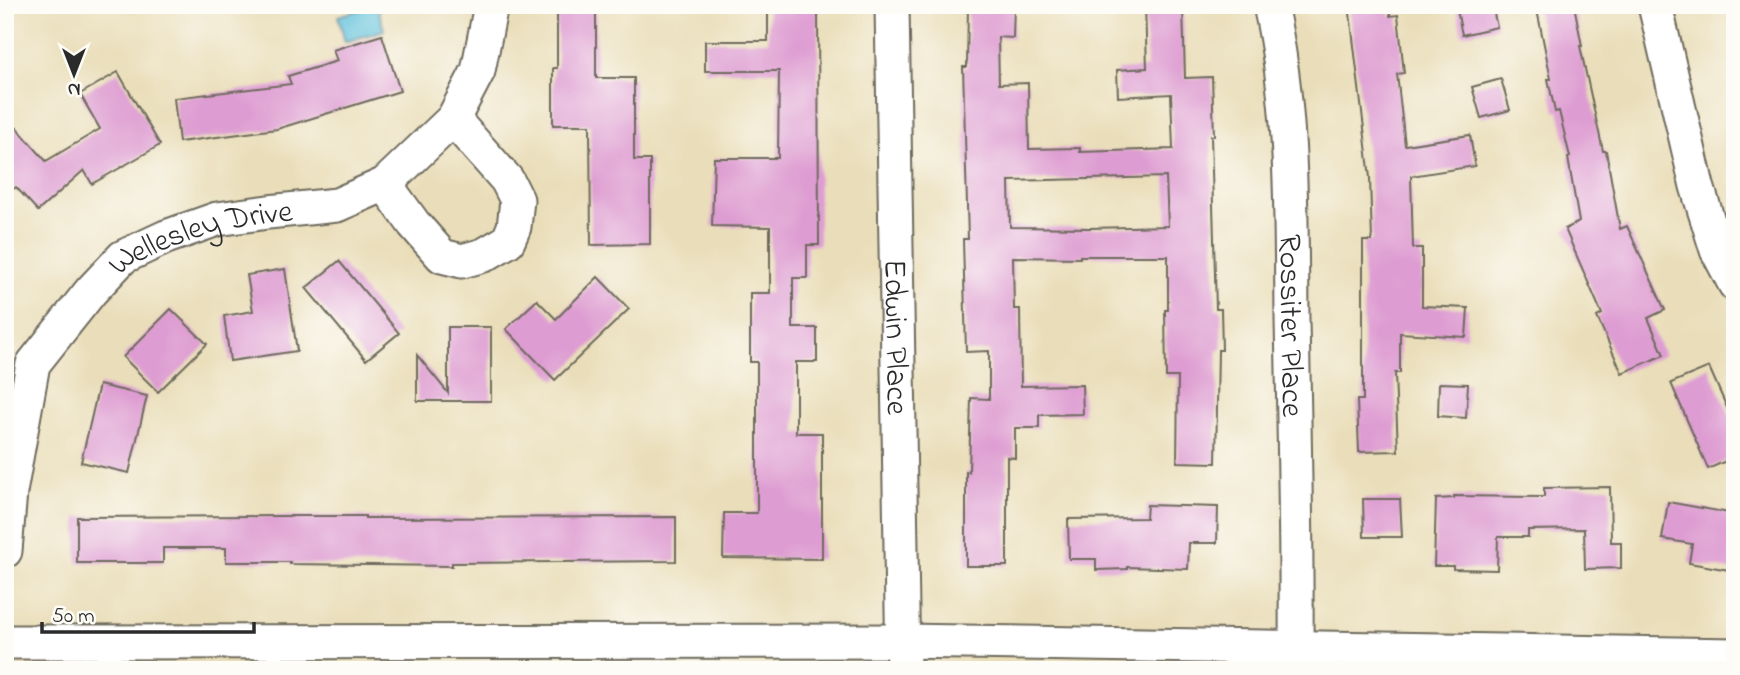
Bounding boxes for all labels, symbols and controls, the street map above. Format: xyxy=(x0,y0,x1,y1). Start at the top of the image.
north arrow xyxy=(38,38,108,108)
text: N xyxy=(67,75,80,102)
street label: Wellesley Drive xyxy=(98,190,296,287)
street label: Rossiter Place xyxy=(1264,234,1314,418)
street label: Edwin Place xyxy=(869,259,919,416)
scale bar xyxy=(42,591,254,635)
text: 50 m xyxy=(52,602,95,632)

